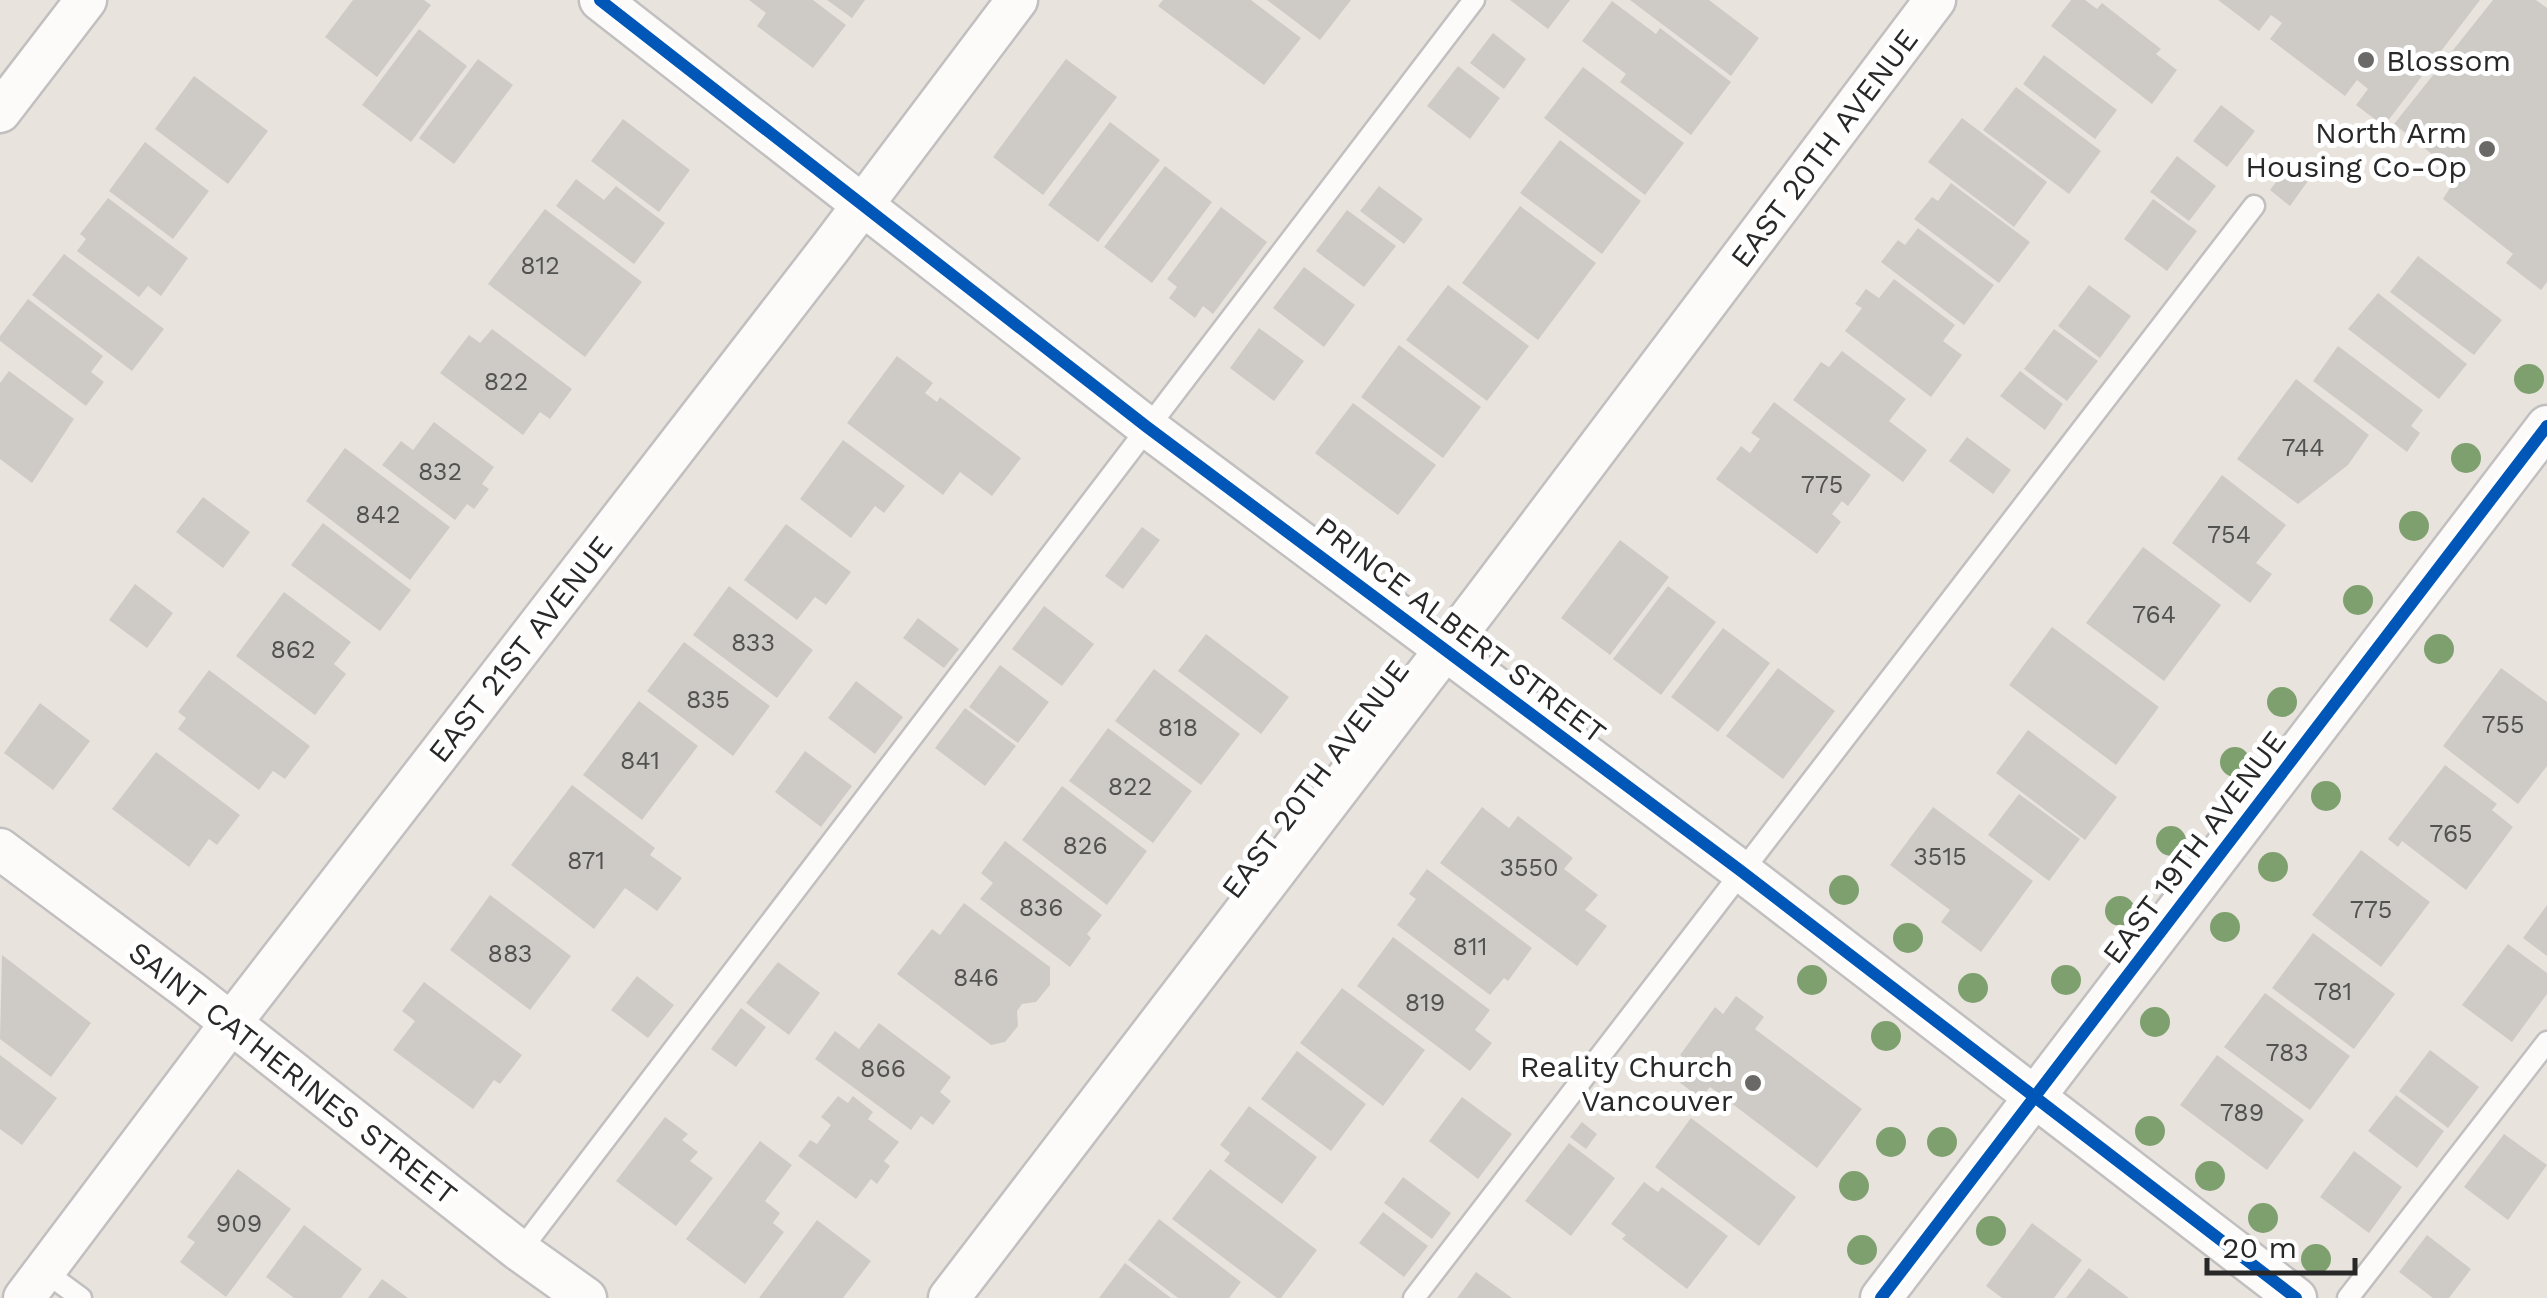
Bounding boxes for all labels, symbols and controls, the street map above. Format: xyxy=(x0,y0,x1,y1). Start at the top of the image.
street label: EAST 20TH AVENUE xyxy=(1723,22,1925,274)
place label: Blossom xyxy=(2386,43,2511,78)
marker: Blossom xyxy=(2355,49,2377,71)
place label: North Arm Housing Co-Op xyxy=(2245,115,2467,184)
marker: North Arm Housing Co-Op xyxy=(2476,138,2498,160)
house number: 812 xyxy=(520,251,560,280)
house number: 822 xyxy=(484,367,528,396)
house number: 744 xyxy=(2282,433,2324,462)
house number: 832 xyxy=(418,457,462,486)
house number: 775 xyxy=(1801,470,1843,499)
house number: 842 xyxy=(355,500,401,529)
street label: PRINCE ALBERT STREET xyxy=(1309,509,1613,751)
house number: 754 xyxy=(2207,520,2251,549)
street label: EAST 21ST AVENUE xyxy=(421,529,619,769)
house number: 764 xyxy=(2132,600,2176,629)
house number: 833 xyxy=(731,628,775,657)
house number: 862 xyxy=(270,635,316,664)
street label: EAST 20TH AVENUE xyxy=(1214,653,1416,905)
house number: 835 xyxy=(686,685,730,714)
house number: 755 xyxy=(2481,710,2525,739)
house number: 818 xyxy=(1158,713,1198,742)
street label: EAST 19TH AVENUE xyxy=(2095,724,2293,970)
house number: 841 xyxy=(620,746,660,775)
house number: 822 xyxy=(1108,772,1152,801)
house number: 765 xyxy=(2429,819,2473,848)
house number: 826 xyxy=(1062,831,1108,860)
house number: 3515 xyxy=(1913,842,1967,871)
house number: 871 xyxy=(567,846,605,875)
house number: 3550 xyxy=(1499,853,1559,882)
house number: 836 xyxy=(1019,893,1063,922)
house number: 775 xyxy=(2350,895,2392,924)
house number: 811 xyxy=(1453,932,1487,961)
street label: SAINT CATHERINES STREET xyxy=(122,934,464,1212)
house number: 883 xyxy=(488,939,532,968)
house number: 846 xyxy=(953,963,999,992)
house number: 781 xyxy=(2314,977,2352,1006)
house number: 819 xyxy=(1405,988,1445,1017)
house number: 783 xyxy=(2265,1038,2309,1067)
place label: Reality Church Vancouver xyxy=(1520,1049,1733,1118)
house number: 866 xyxy=(860,1054,906,1083)
marker: Reality Church Vancouver xyxy=(1742,1072,1764,1094)
house number: 789 xyxy=(2220,1098,2264,1127)
house number: 909 xyxy=(216,1209,262,1238)
scale bar xyxy=(2207,1213,2354,1275)
text: 20 m xyxy=(2222,1230,2297,1265)

